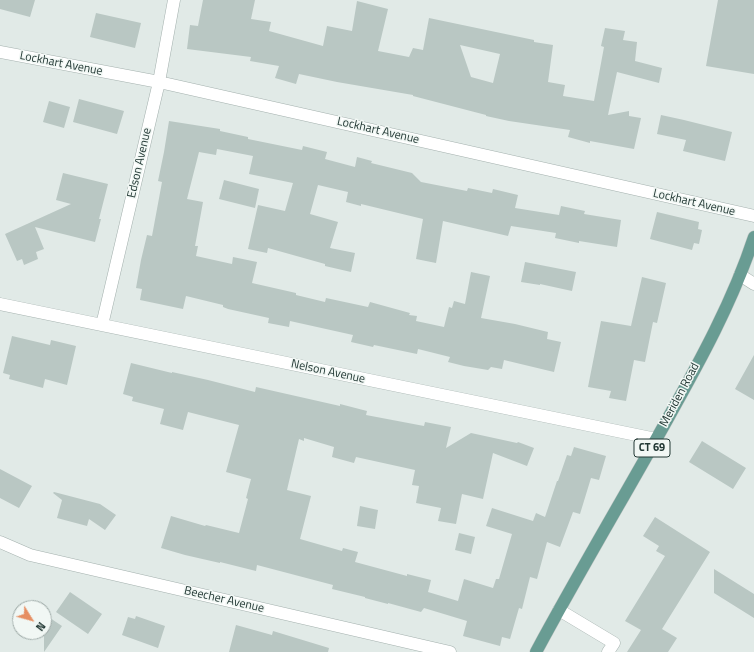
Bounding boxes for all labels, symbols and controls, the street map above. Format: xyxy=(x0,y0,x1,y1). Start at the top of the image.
street label: Lockhart Avenue xyxy=(18,49,104,79)
street label: Lockhart Avenue xyxy=(335,115,421,147)
street label: Edson Avenue xyxy=(125,127,155,199)
street label: Lockhart Avenue xyxy=(651,187,737,219)
street label: Nelson Avenue xyxy=(290,357,366,387)
street label: Meriden Road xyxy=(657,361,703,429)
road number: CT 69 xyxy=(634,439,670,457)
street label: Beecher Avenue xyxy=(183,584,265,616)
north arrow xyxy=(12,600,52,640)
text: N xyxy=(32,619,49,634)

